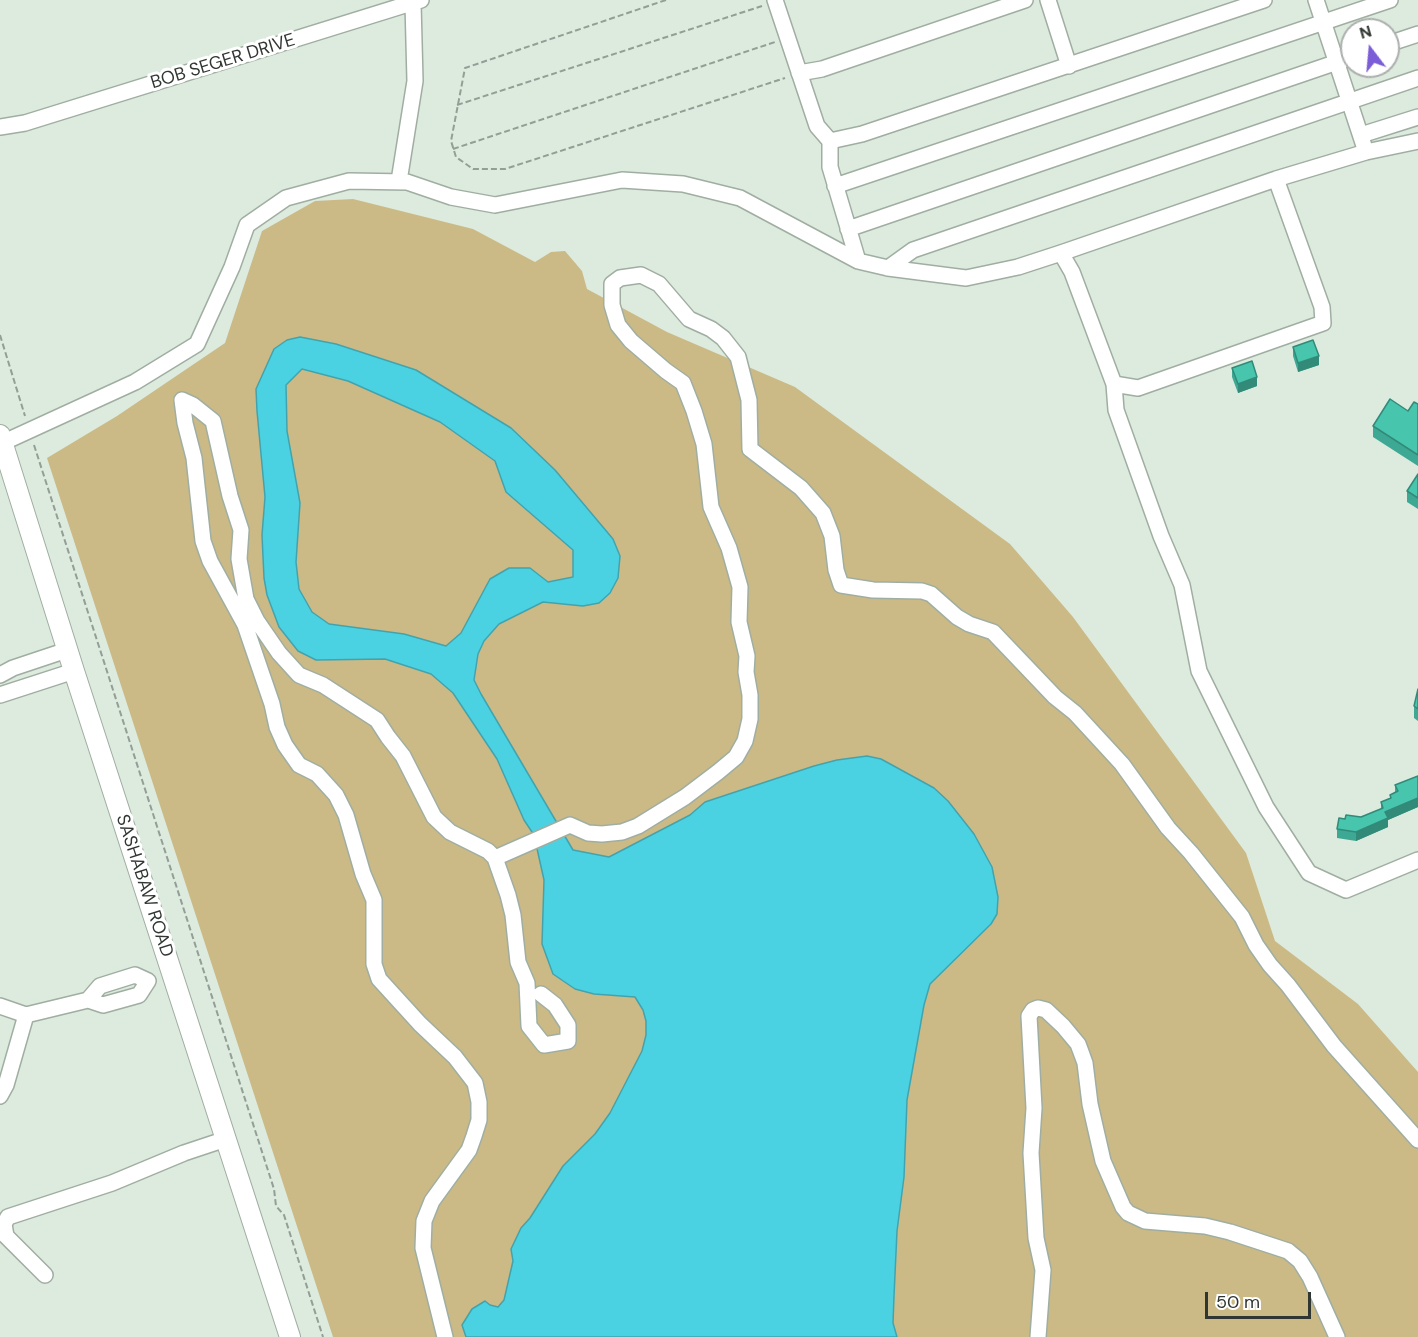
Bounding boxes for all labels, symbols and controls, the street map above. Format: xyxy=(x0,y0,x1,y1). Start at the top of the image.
north arrow xyxy=(1340,18,1400,78)
text: N xyxy=(1357,20,1374,44)
street label: BOB SEGER DRIVE xyxy=(148,30,298,94)
street label: SASHABAW ROAD xyxy=(111,812,177,960)
scale bar xyxy=(1208,1280,1314,1318)
text: 50 m xyxy=(1216,1290,1260,1314)

